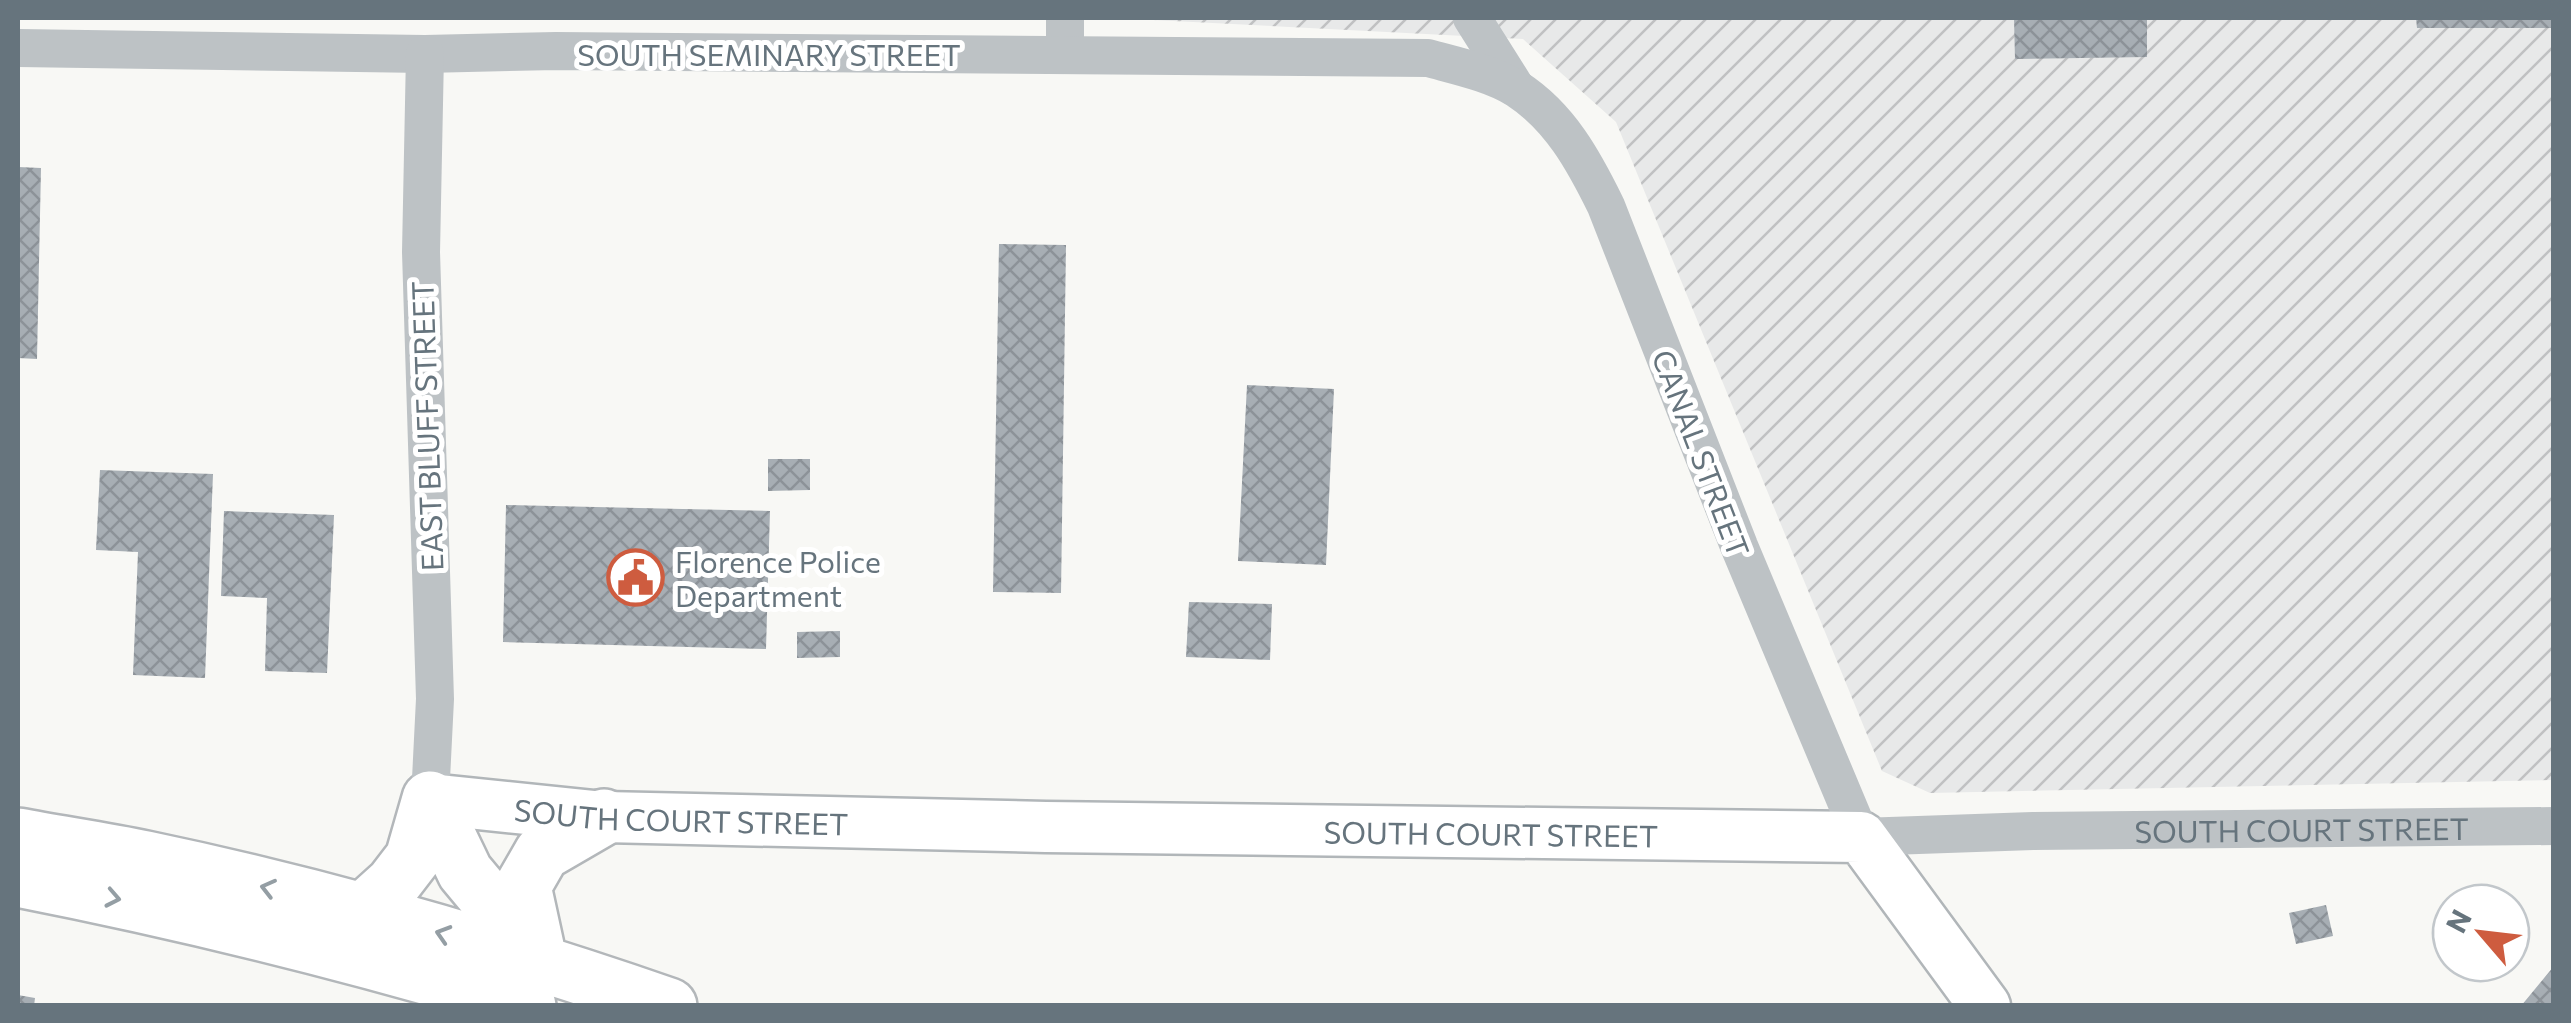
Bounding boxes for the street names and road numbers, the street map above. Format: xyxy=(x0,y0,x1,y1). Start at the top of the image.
street label: SOUTH SEMINARY STREET xyxy=(577,35,961,72)
street label: EAST BLUFF STREET xyxy=(402,280,450,572)
street label: CANAL STREET xyxy=(1646,344,1758,562)
street label: SOUTH COURT STREET xyxy=(512,789,849,841)
street label: SOUTH COURT STREET xyxy=(2134,808,2469,849)
street label: SOUTH COURT STREET xyxy=(1323,812,1658,853)

